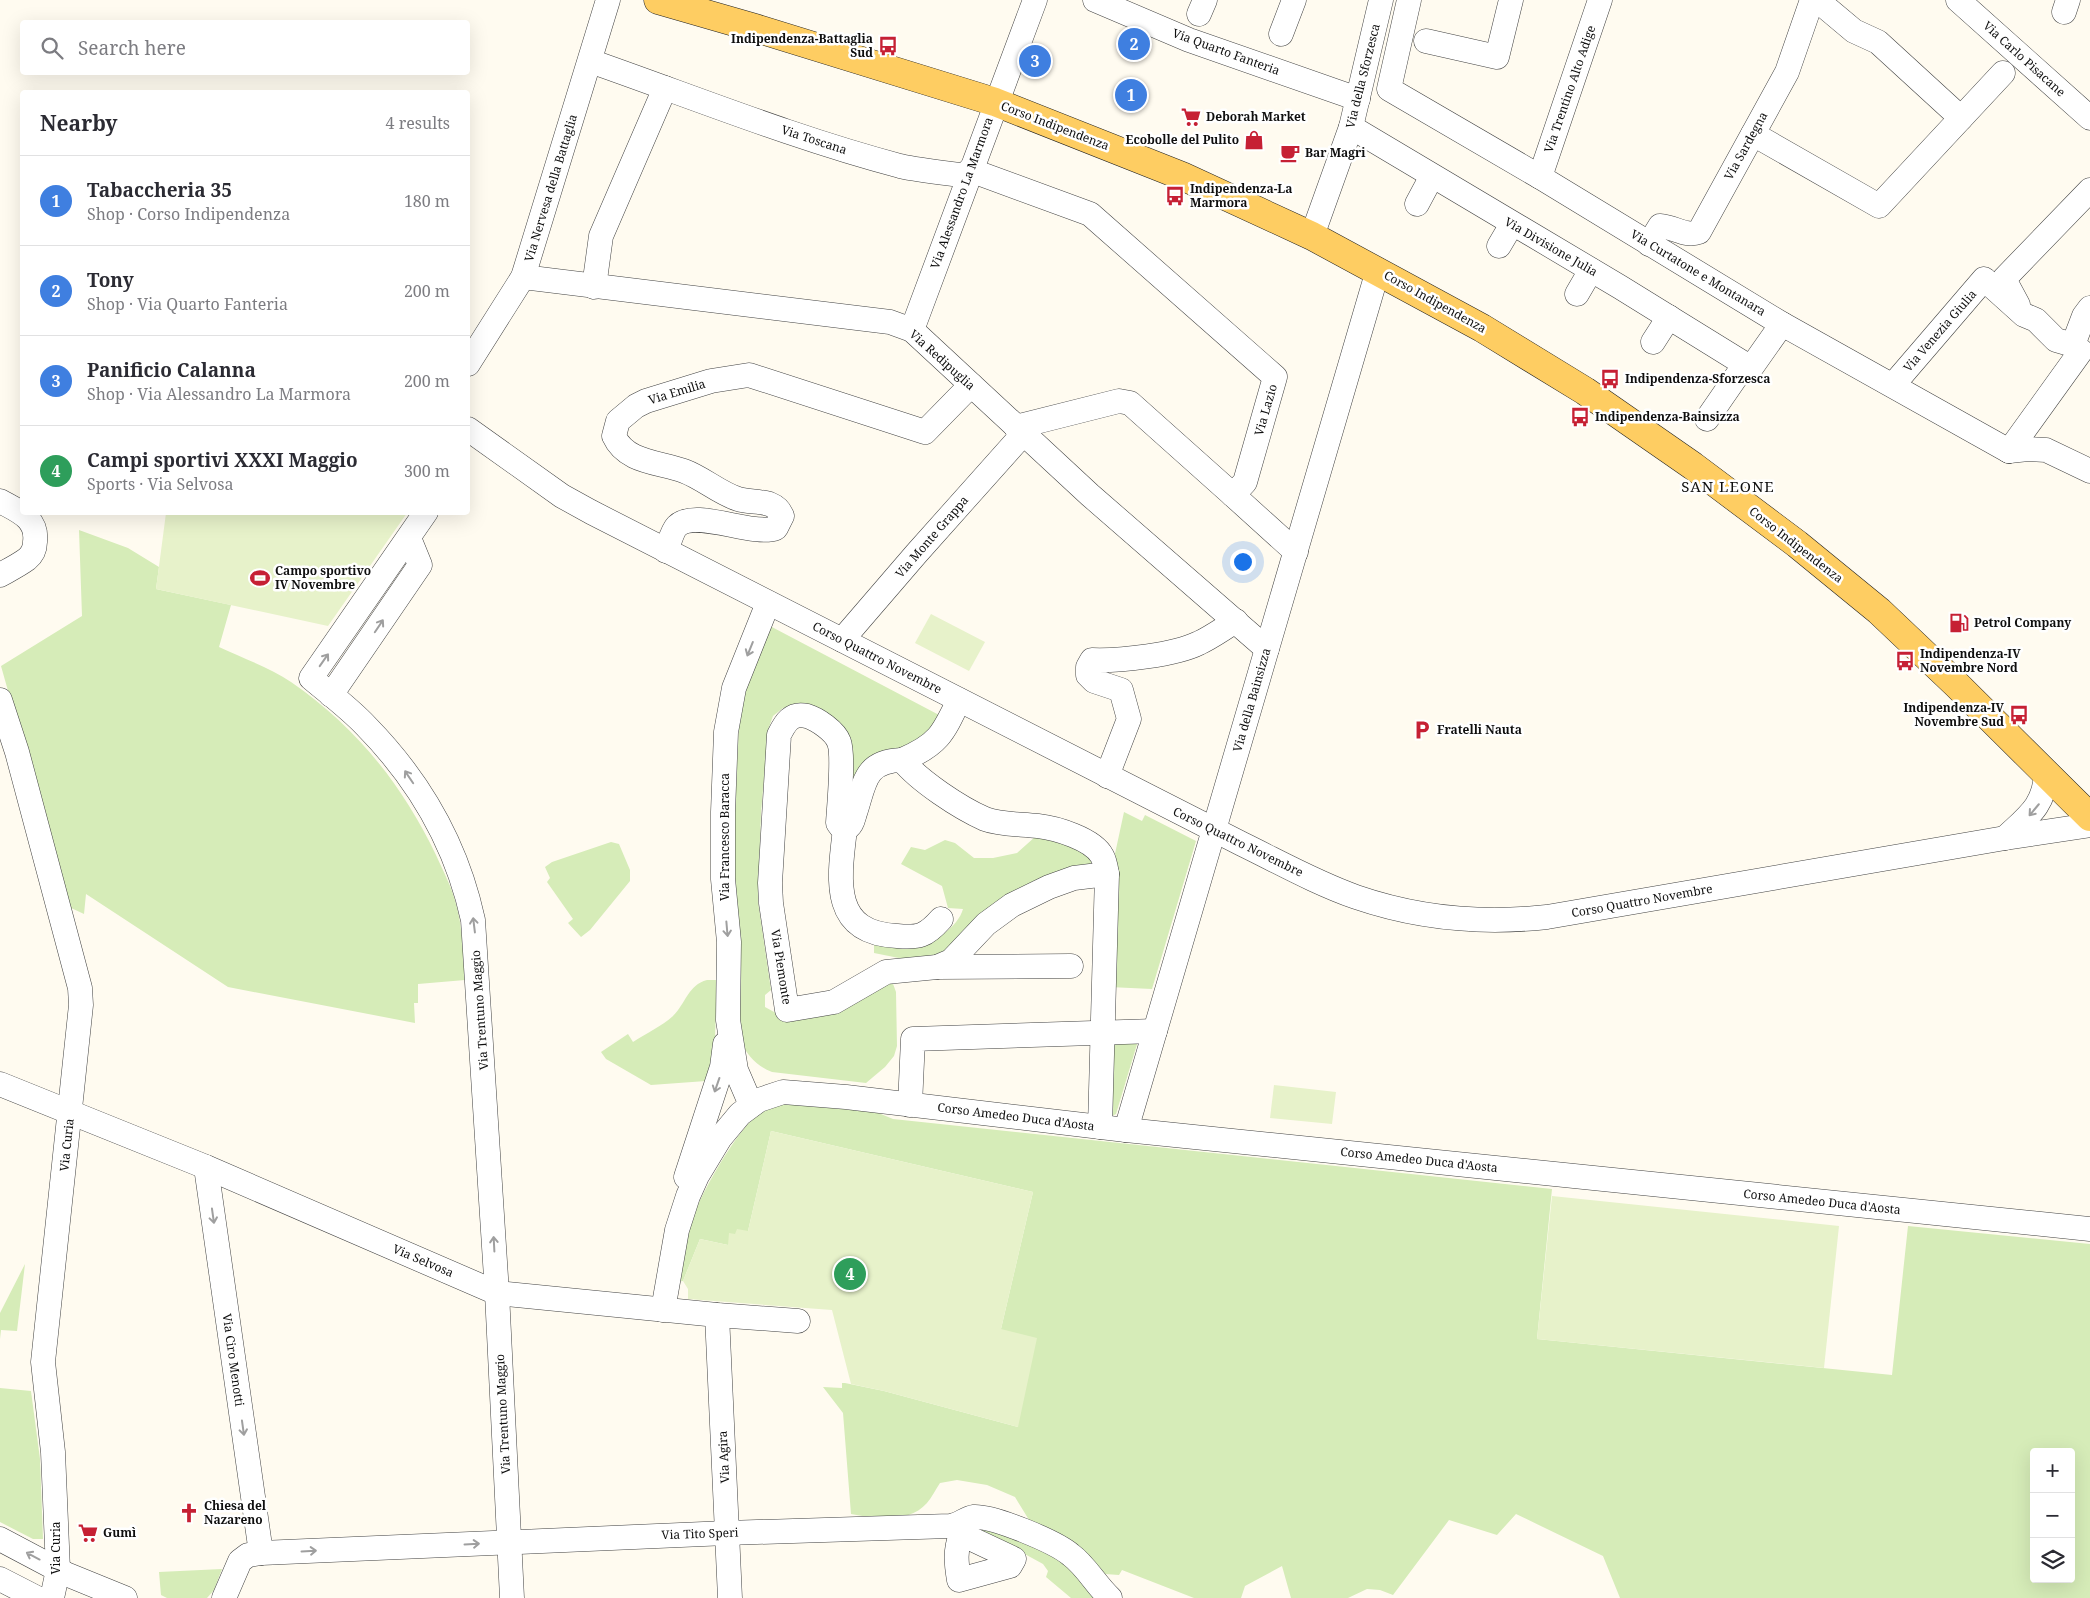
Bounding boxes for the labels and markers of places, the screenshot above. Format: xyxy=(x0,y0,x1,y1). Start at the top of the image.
pin: 2 xyxy=(1118,25,1150,63)
place label: Indipendenza-Battaglia Sud xyxy=(731,30,873,61)
bus stop icon: Indipendenza-Battaglia Sud xyxy=(877,35,899,57)
pin: 3 xyxy=(1019,42,1051,80)
pin: 1 xyxy=(1115,76,1147,114)
supermarket icon: Deborah Market xyxy=(1180,106,1202,128)
place label: Deborah Market xyxy=(1206,108,1306,125)
shop icon: Ecobolle del Pulito xyxy=(1243,129,1265,151)
place label: Ecobolle del Pulito xyxy=(1126,131,1239,148)
cafe icon: Bar Magri xyxy=(1279,142,1301,164)
place label: Bar Magri xyxy=(1305,144,1366,161)
place label: Indipendenza-La Marmora xyxy=(1190,180,1292,211)
bus stop icon: Indipendenza-La Marmora xyxy=(1164,185,1186,207)
bus stop icon: Indipendenza-Sforzesca xyxy=(1599,368,1621,390)
place label: Indipendenza-Sforzesca xyxy=(1625,370,1770,387)
bus stop icon: Indipendenza-Bainsizza xyxy=(1569,406,1591,428)
place label: Indipendenza-Bainsizza xyxy=(1595,408,1740,425)
place label: Campo sportivo IV Novembre xyxy=(275,562,371,593)
sports icon: Campo sportivo IV Novembre xyxy=(249,567,271,589)
fuel station icon: Petrol Company xyxy=(1948,612,1970,634)
place label: Petrol Company xyxy=(1974,614,2071,631)
place label: Indipendenza-IV Novembre Nord xyxy=(1920,645,2021,676)
bus stop icon: Indipendenza-IV Novembre Nord xyxy=(1894,650,1916,672)
place label: Indipendenza-IV Novembre Sud xyxy=(1903,699,2005,730)
bus stop icon: Indipendenza-IV Novembre Sud xyxy=(2008,704,2030,726)
parking icon: Fratelli Nauta xyxy=(1411,719,1433,741)
place label: Fratelli Nauta xyxy=(1437,721,1522,738)
pin: 4 xyxy=(834,1255,866,1293)
place label: Chiesa del Nazareno xyxy=(204,1497,267,1528)
church icon: Chiesa del Nazareno xyxy=(178,1502,200,1524)
supermarket icon: Gumì xyxy=(77,1522,99,1544)
place label: Gumì xyxy=(103,1524,137,1541)

